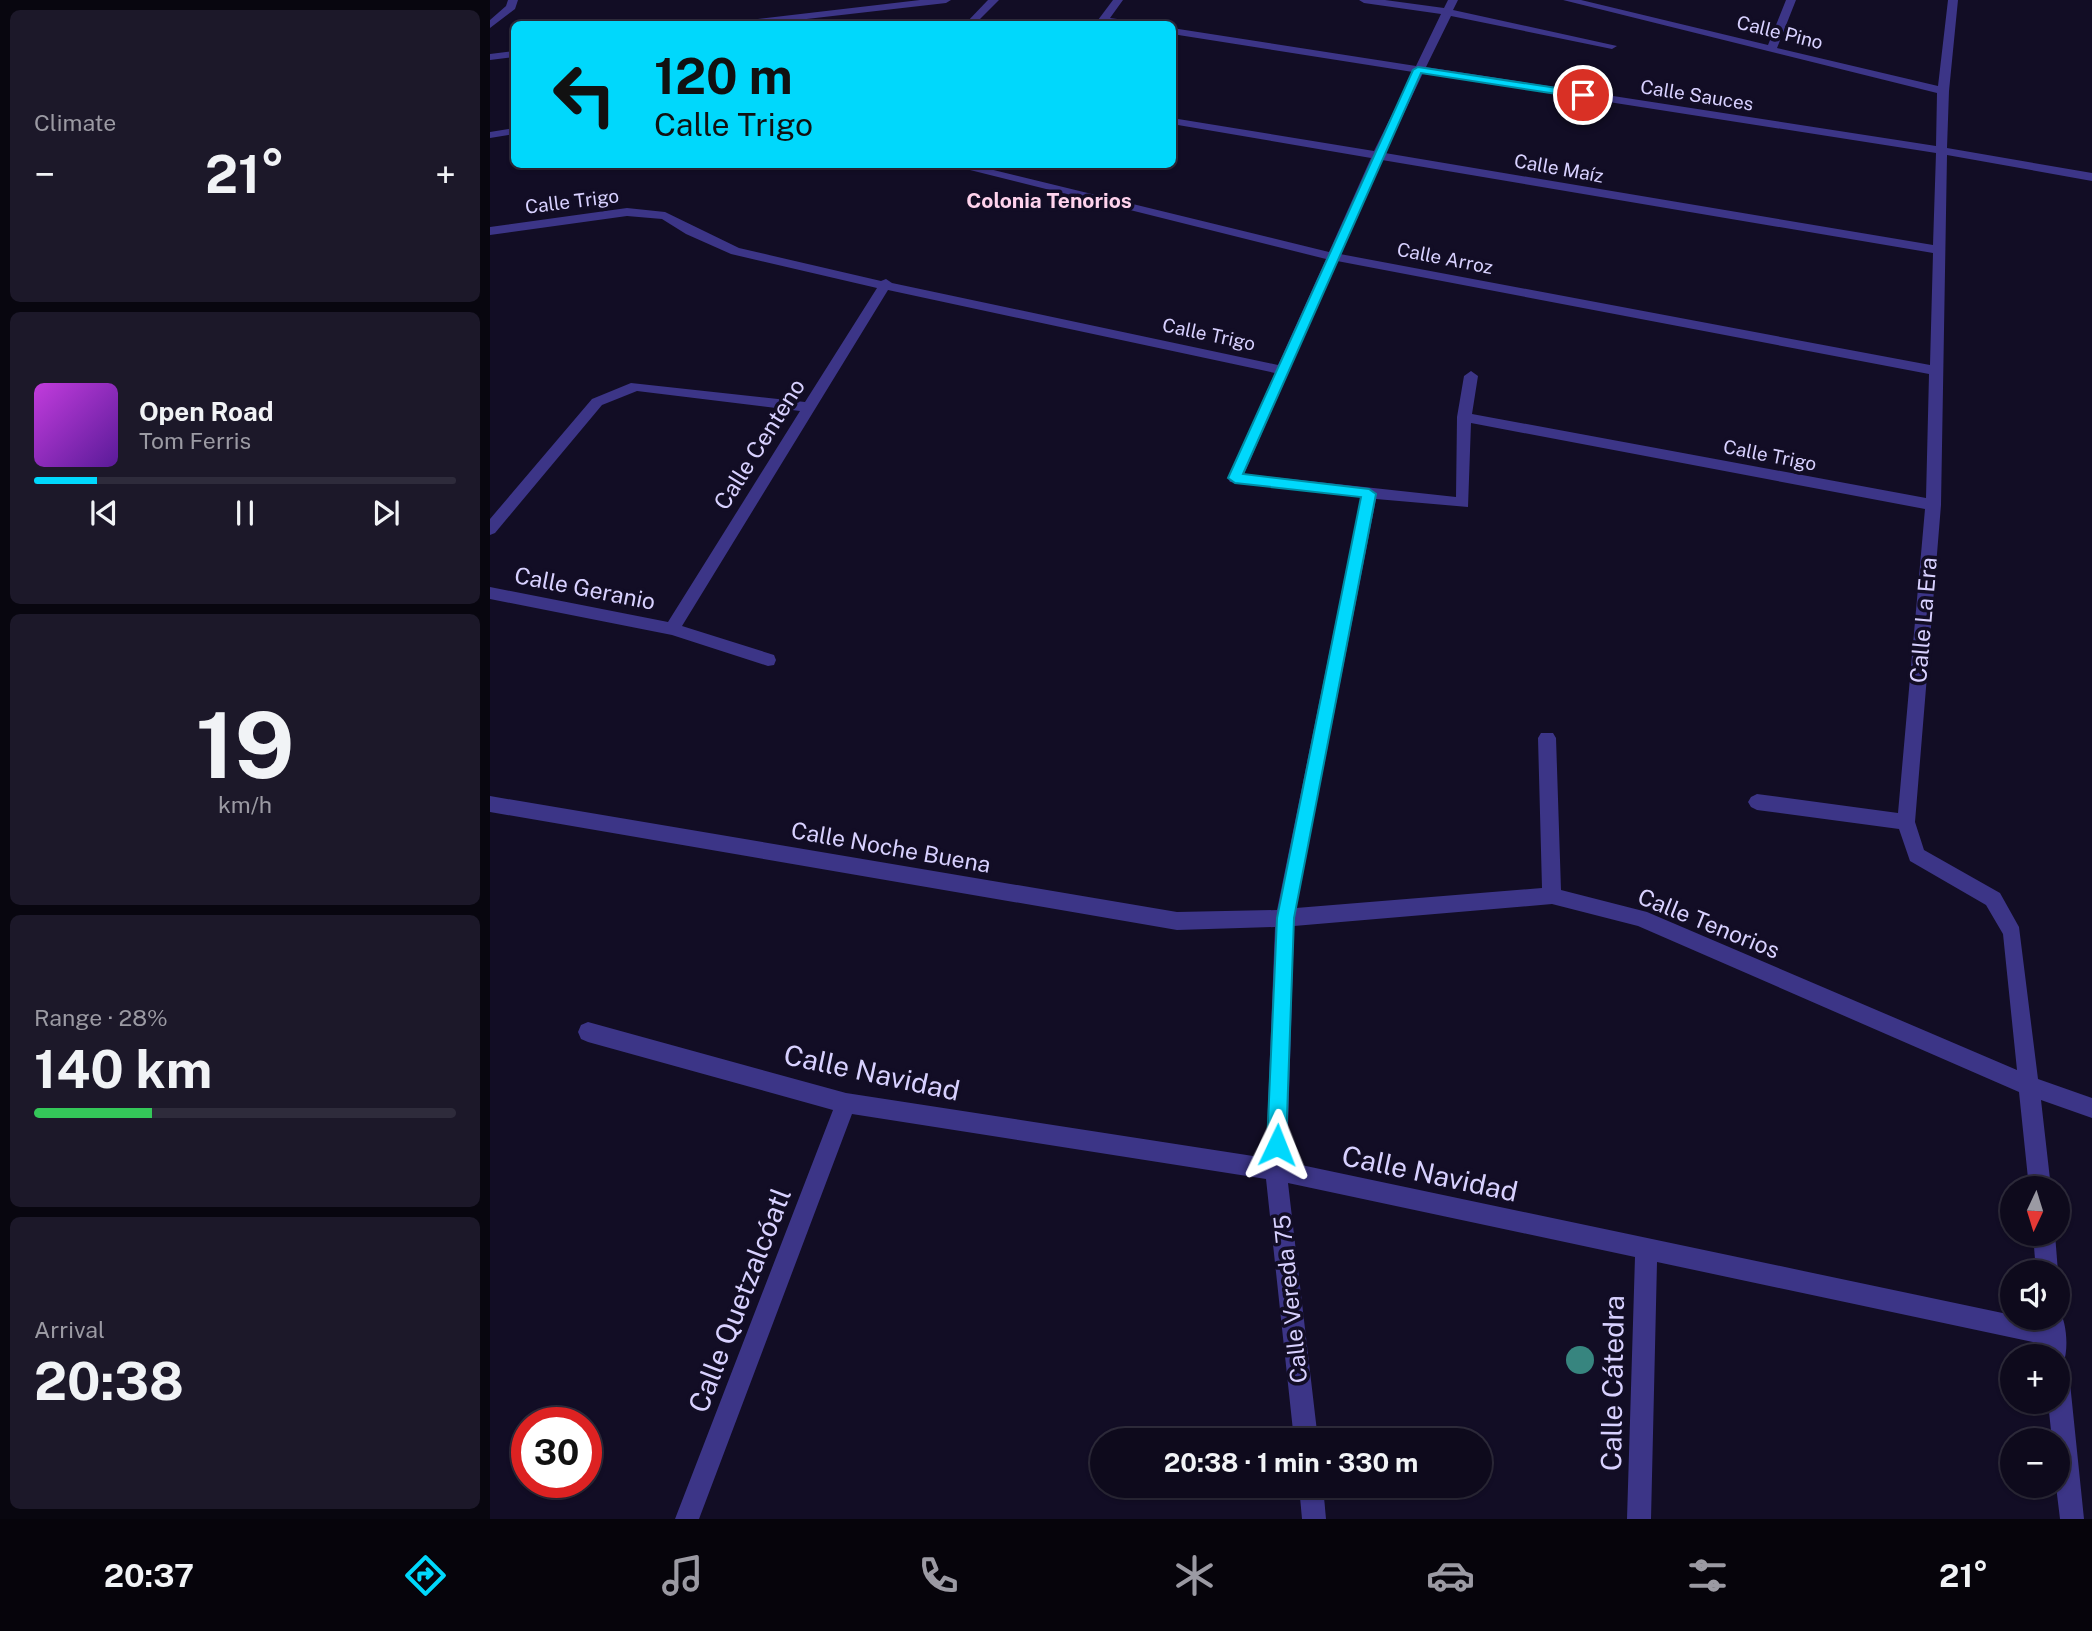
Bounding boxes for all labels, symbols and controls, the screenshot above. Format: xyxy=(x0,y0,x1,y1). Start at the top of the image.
street label: Calle Pino xyxy=(1735,11,1825,53)
text: 120 m xyxy=(654,47,793,105)
icon: left xyxy=(539,49,630,140)
pin xyxy=(1553,65,1613,125)
street label: Calle Sauces xyxy=(1639,75,1755,115)
icon: arrive xyxy=(1564,76,1602,114)
text: Calle Trigo xyxy=(654,106,813,143)
text: Climate xyxy=(34,109,116,136)
text: 21° xyxy=(205,144,285,205)
street label: Calle Maíz xyxy=(1513,149,1605,187)
text: − xyxy=(34,152,55,197)
text: + xyxy=(435,152,456,197)
street label: Calle Trigo xyxy=(524,184,620,218)
district label: Colonia Tenorios xyxy=(966,188,1132,213)
street label: Calle Arroz xyxy=(1395,238,1495,278)
street label: Calle Trigo xyxy=(1161,313,1257,355)
street label: Calle Centeno xyxy=(708,373,810,515)
text: Open Road xyxy=(139,396,274,427)
text: Tom Ferris xyxy=(139,427,251,454)
street label: Calle Trigo xyxy=(1722,435,1818,475)
icon: previous xyxy=(85,494,123,532)
icon: pause xyxy=(226,494,264,532)
icon: next xyxy=(367,494,405,532)
street label: Calle La Era xyxy=(1904,556,1942,684)
street label: Calle Geranio xyxy=(512,561,658,615)
text: 19 xyxy=(196,692,294,798)
text: km/h xyxy=(218,791,272,818)
street label: Calle Noche Buena xyxy=(789,816,993,878)
street label: Calle Tenorios xyxy=(1634,882,1784,964)
text: Range · 28% xyxy=(34,1004,168,1031)
street label: Calle Navidad xyxy=(781,1037,963,1107)
text: 140 km xyxy=(34,1039,212,1100)
position arrow xyxy=(1240,1108,1314,1182)
street label: Calle Navidad xyxy=(1339,1138,1521,1208)
north arrow xyxy=(2000,1176,2070,1246)
map controls xyxy=(2000,1176,2070,1498)
street label: Calle Quetzalcóatl xyxy=(681,1183,797,1417)
street label: Calle Vereda 75 xyxy=(1268,1213,1312,1385)
button: sound xyxy=(2000,1260,2070,1330)
street label: Calle Cátedra xyxy=(1594,1295,1630,1471)
text: Arrival xyxy=(34,1316,105,1343)
button: + xyxy=(2000,1344,2070,1414)
text: 20:38 xyxy=(34,1351,184,1412)
speed limit sign: 30 xyxy=(511,1407,602,1498)
button: − xyxy=(2000,1428,2070,1498)
text: 20:38 · 1 min · 330 m xyxy=(1164,1447,1418,1478)
icon: directions xyxy=(401,1551,450,1600)
icon: music xyxy=(658,1551,707,1600)
icon: phone xyxy=(914,1551,963,1600)
icon: climate xyxy=(1170,1551,1219,1600)
icon: car xyxy=(1426,1551,1475,1600)
icon: filters xyxy=(1683,1551,1732,1600)
text: 20:37 xyxy=(104,1557,194,1594)
text: 21° xyxy=(1939,1557,1988,1594)

